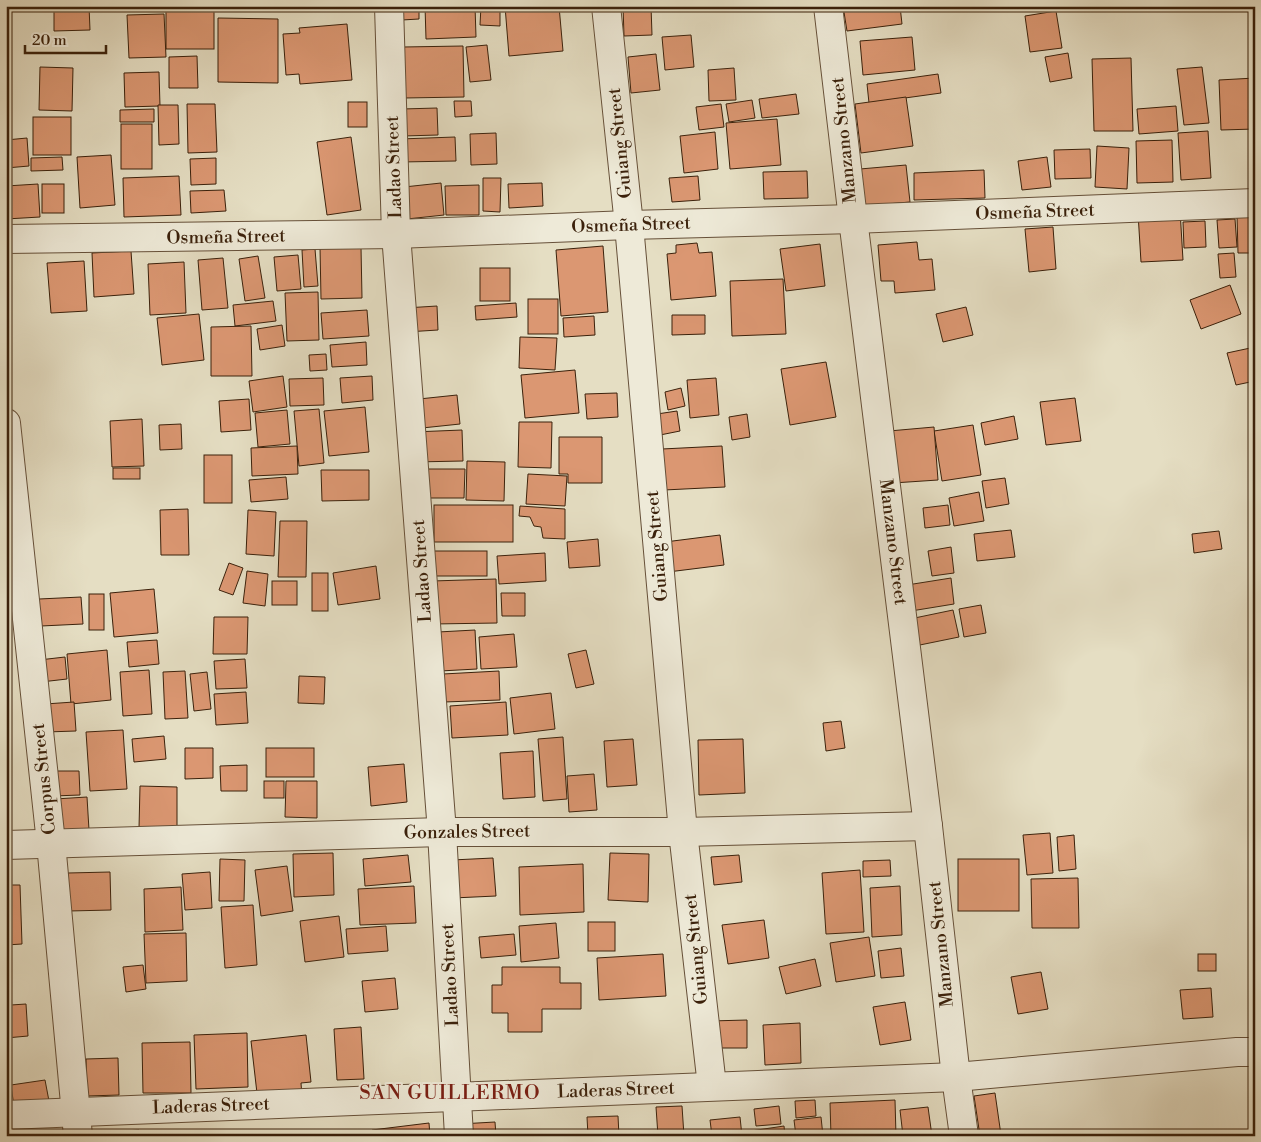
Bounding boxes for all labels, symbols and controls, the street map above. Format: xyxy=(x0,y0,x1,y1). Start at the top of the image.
scale bar xyxy=(25,22,106,54)
text: 20 m xyxy=(32,31,67,50)
street label: Manzano Street xyxy=(826,75,862,204)
street label: Guiang Street xyxy=(603,86,637,200)
street label: Ladao Street xyxy=(381,114,407,219)
street label: Osmeña Street xyxy=(975,198,1096,226)
street label: Osmeña Street xyxy=(571,211,692,239)
street label: Osmeña Street xyxy=(166,224,286,250)
street label: Manzano Street xyxy=(874,478,912,607)
street label: Guiang Street xyxy=(641,489,673,602)
street label: Ladao Street xyxy=(407,518,437,623)
street label: Corpus Street xyxy=(27,722,61,836)
street label: Gonzales Street xyxy=(403,819,531,845)
street label: Manzano Street xyxy=(923,879,959,1008)
street label: Guiang Street xyxy=(679,892,713,1006)
street label: Ladao Street xyxy=(436,922,464,1027)
street label: Laderas Street xyxy=(557,1076,676,1104)
district label: SAN GUILLERMO xyxy=(359,1081,541,1106)
street label: Laderas Street xyxy=(152,1092,271,1120)

